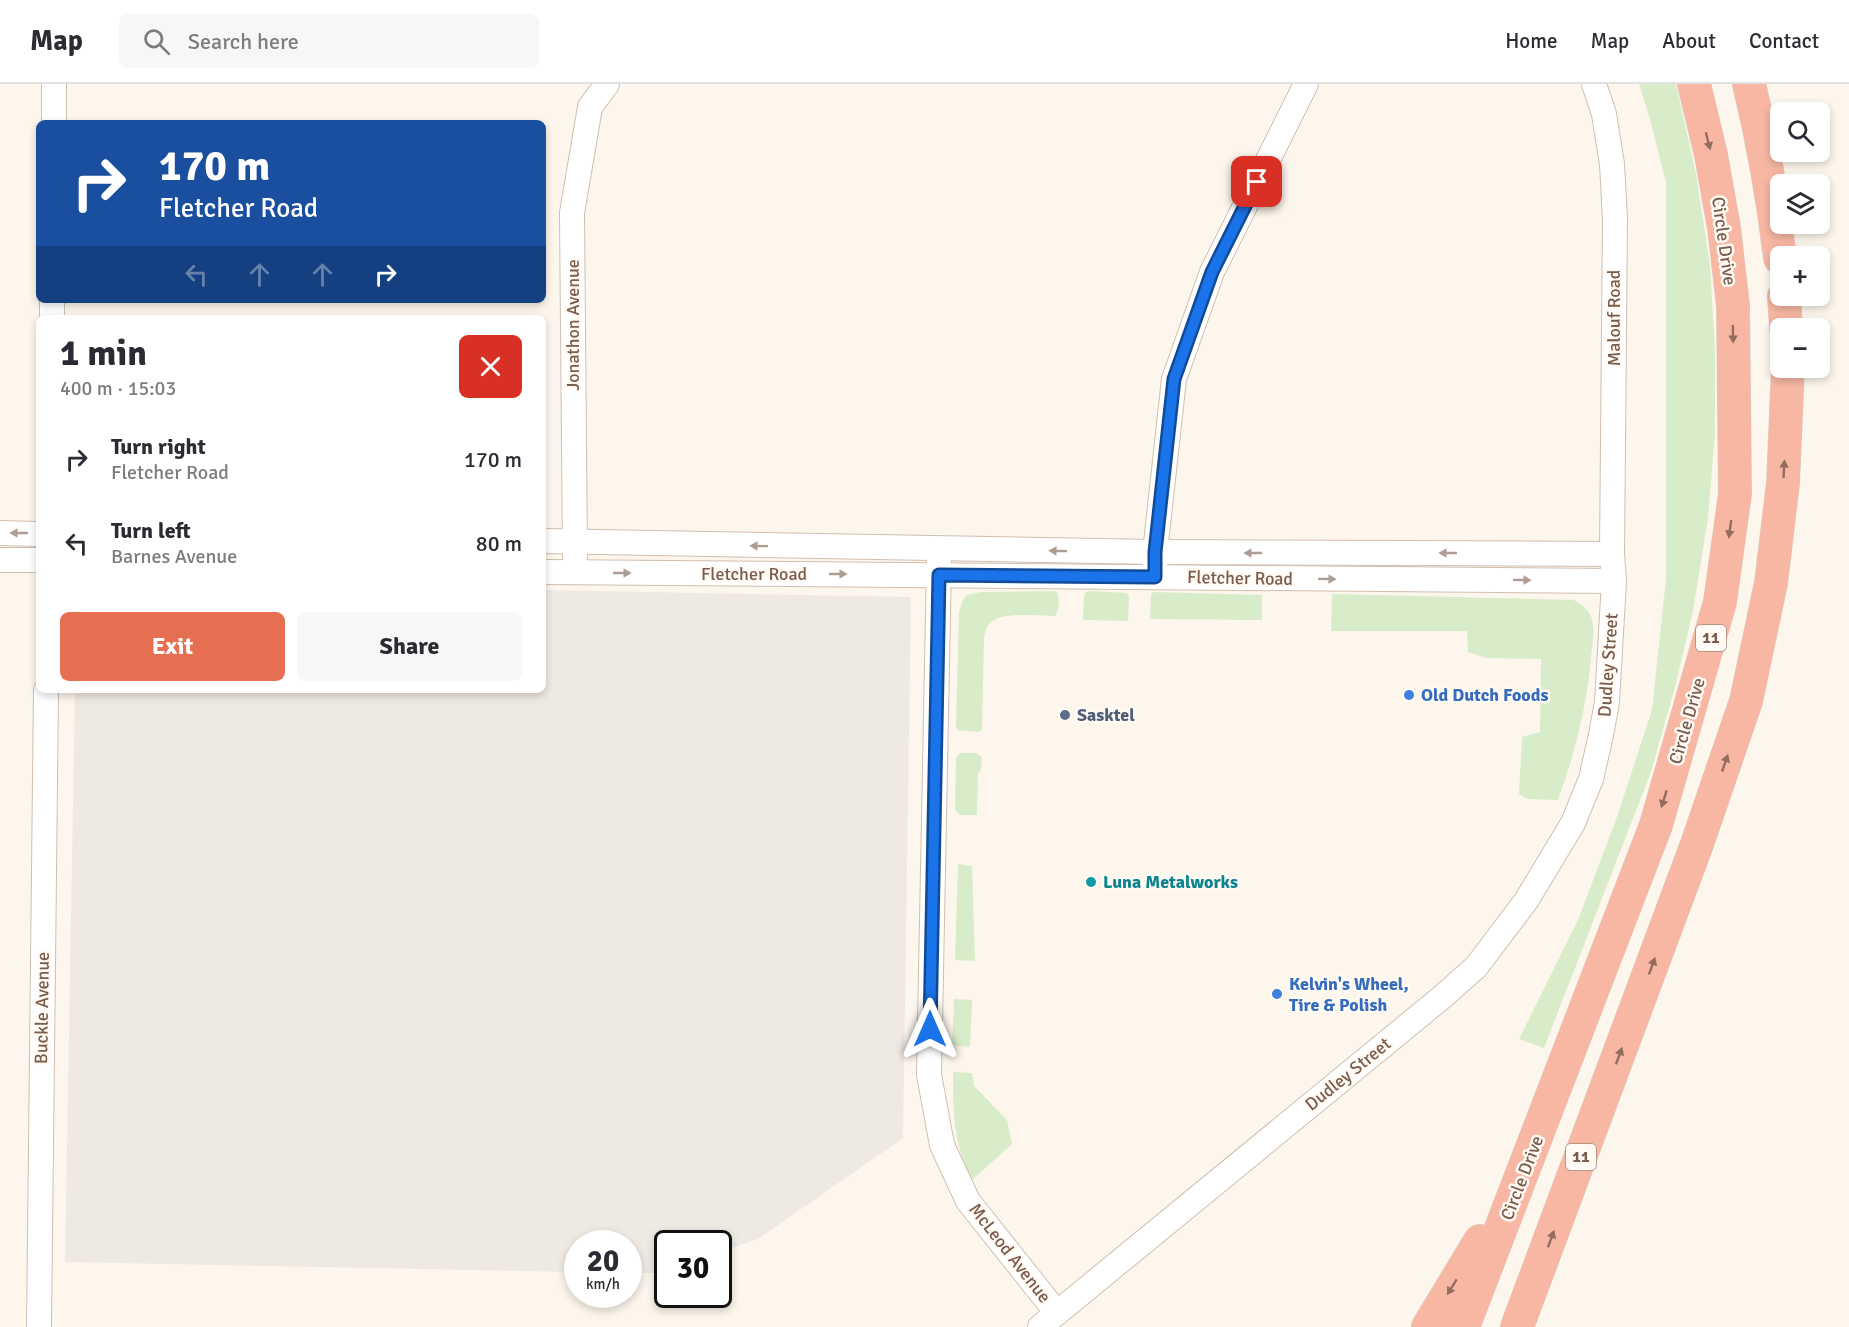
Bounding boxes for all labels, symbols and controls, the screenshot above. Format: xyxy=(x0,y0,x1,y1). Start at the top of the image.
search box xyxy=(119,14,539,68)
text: Map xyxy=(30,24,83,58)
icon: search xyxy=(140,25,173,58)
text: Search here xyxy=(188,28,299,55)
text: Home xyxy=(1505,28,1558,54)
text: Map xyxy=(1591,28,1629,54)
text: About xyxy=(1662,28,1716,54)
text: Contact xyxy=(1749,28,1819,54)
map controls xyxy=(1770,102,1830,378)
button: search xyxy=(1770,102,1830,162)
one-way arrow xyxy=(1703,132,1713,150)
text: 170 m xyxy=(159,141,270,192)
icon: right xyxy=(60,144,138,222)
pin xyxy=(1231,156,1282,207)
icon: arrive xyxy=(1240,165,1273,198)
button: layers xyxy=(1770,174,1830,234)
text: Fletcher Road xyxy=(159,192,318,225)
street label: Circle Drive xyxy=(1707,195,1741,287)
button: + xyxy=(1770,246,1830,306)
icon: left xyxy=(180,258,213,291)
icon: ahead xyxy=(243,258,276,291)
icon: ahead xyxy=(306,258,339,291)
icon: right xyxy=(369,258,402,291)
street label: Jonathon Avenue xyxy=(562,259,584,391)
street label: Malouf Road xyxy=(1603,270,1625,366)
button: − xyxy=(1770,318,1830,378)
one-way arrow xyxy=(1728,324,1738,343)
text: 1 min xyxy=(60,331,147,376)
button: close xyxy=(459,335,522,398)
text: 400 m · 15:03 xyxy=(60,376,176,401)
text: Turn right xyxy=(111,433,206,460)
icon: right xyxy=(60,443,93,476)
text: 170 m xyxy=(464,446,522,473)
text: Fletcher Road xyxy=(111,460,229,485)
one-way arrow xyxy=(1779,460,1788,479)
text: Turn left xyxy=(111,517,191,544)
one-way arrow xyxy=(1726,519,1735,538)
icon: left xyxy=(60,527,93,560)
one-way arrow xyxy=(10,529,29,538)
text: 80 m xyxy=(476,530,522,557)
one-way arrow xyxy=(749,541,768,550)
text: Barnes Avenue xyxy=(111,544,237,569)
one-way arrow xyxy=(1049,546,1068,556)
one-way arrow xyxy=(1244,548,1263,558)
one-way arrow xyxy=(1439,548,1458,558)
street label: Fletcher Road xyxy=(701,563,807,585)
street label: Fletcher Road xyxy=(1187,566,1293,590)
one-way arrow xyxy=(613,568,632,578)
one-way arrow xyxy=(829,570,848,579)
one-way arrow xyxy=(1318,574,1337,584)
one-way arrow xyxy=(1513,576,1532,585)
button: Exit xyxy=(60,612,285,681)
button: Share xyxy=(297,612,522,681)
street label: Dudley Street xyxy=(1593,612,1623,718)
road number: 11 xyxy=(1696,625,1726,651)
street label: Circle Drive xyxy=(1664,675,1710,767)
place label: Old Dutch Foods xyxy=(1421,684,1548,706)
marker: Old Dutch Foods xyxy=(1402,688,1416,702)
place label: Sasktel xyxy=(1077,704,1135,726)
marker: Sasktel xyxy=(1058,708,1072,722)
one-way arrow xyxy=(1721,754,1730,772)
one-way arrow xyxy=(1659,790,1668,808)
place label: Luna Metalworks xyxy=(1103,871,1238,893)
marker: Luna Metalworks xyxy=(1084,875,1098,889)
street label: Buckle Avenue xyxy=(30,952,54,1064)
one-way arrow xyxy=(1648,957,1657,975)
place label: Kelvin's Wheel, Tire & Polish xyxy=(1289,973,1409,1016)
marker: Kelvin's Wheel, Tire & Polish xyxy=(1270,987,1284,1001)
position arrow xyxy=(898,997,962,1061)
street label: Dudley Street xyxy=(1301,1033,1395,1115)
one-way arrow xyxy=(1614,1047,1624,1065)
street label: Circle Drive xyxy=(1496,1133,1548,1223)
road number: 11 xyxy=(1566,1144,1596,1170)
street label: McLeod Avenue xyxy=(964,1199,1056,1307)
one-way arrow xyxy=(1546,1229,1556,1247)
speed limit sign: 30 xyxy=(654,1230,732,1308)
text: 20 xyxy=(587,1243,619,1280)
text: km/h xyxy=(586,1275,620,1293)
one-way arrow xyxy=(1447,1279,1458,1295)

